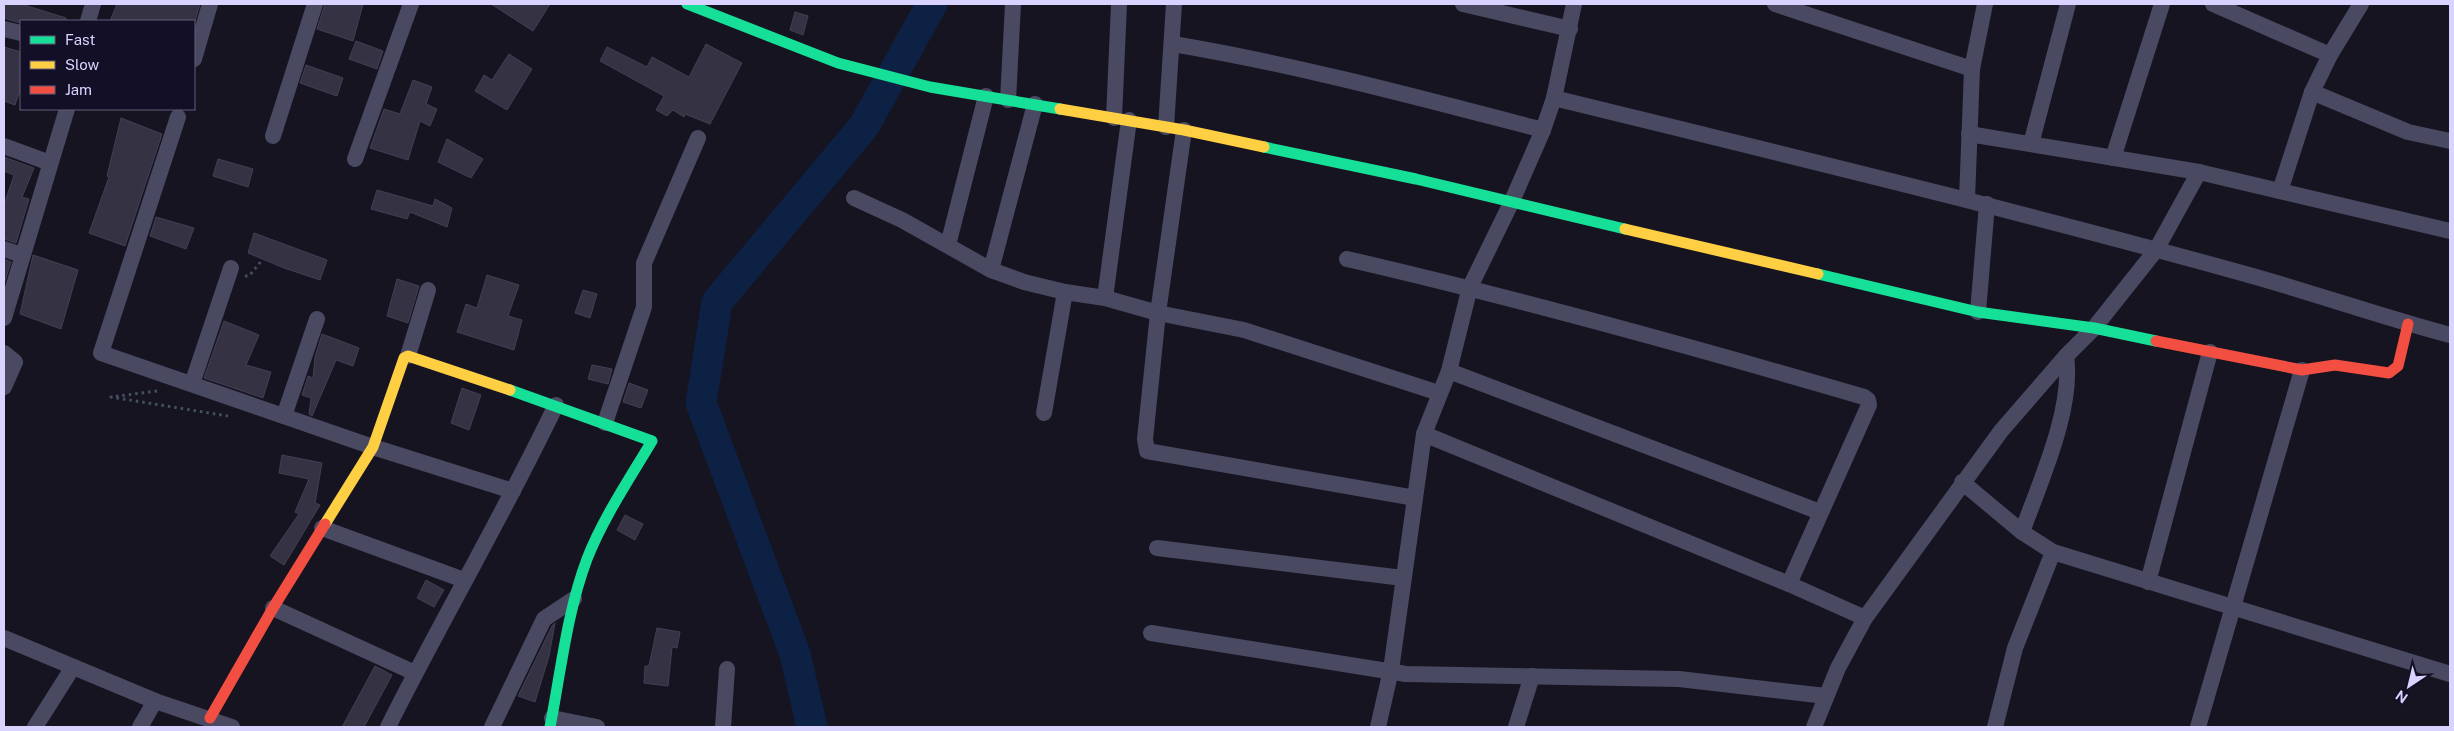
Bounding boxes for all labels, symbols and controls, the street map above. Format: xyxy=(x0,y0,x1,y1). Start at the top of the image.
legend xyxy=(20,20,195,110)
text: Fast xyxy=(65,31,95,48)
text: Slow xyxy=(65,56,100,73)
text: Jam xyxy=(65,81,92,98)
north arrow xyxy=(2384,661,2434,711)
text: N xyxy=(2392,687,2411,706)

